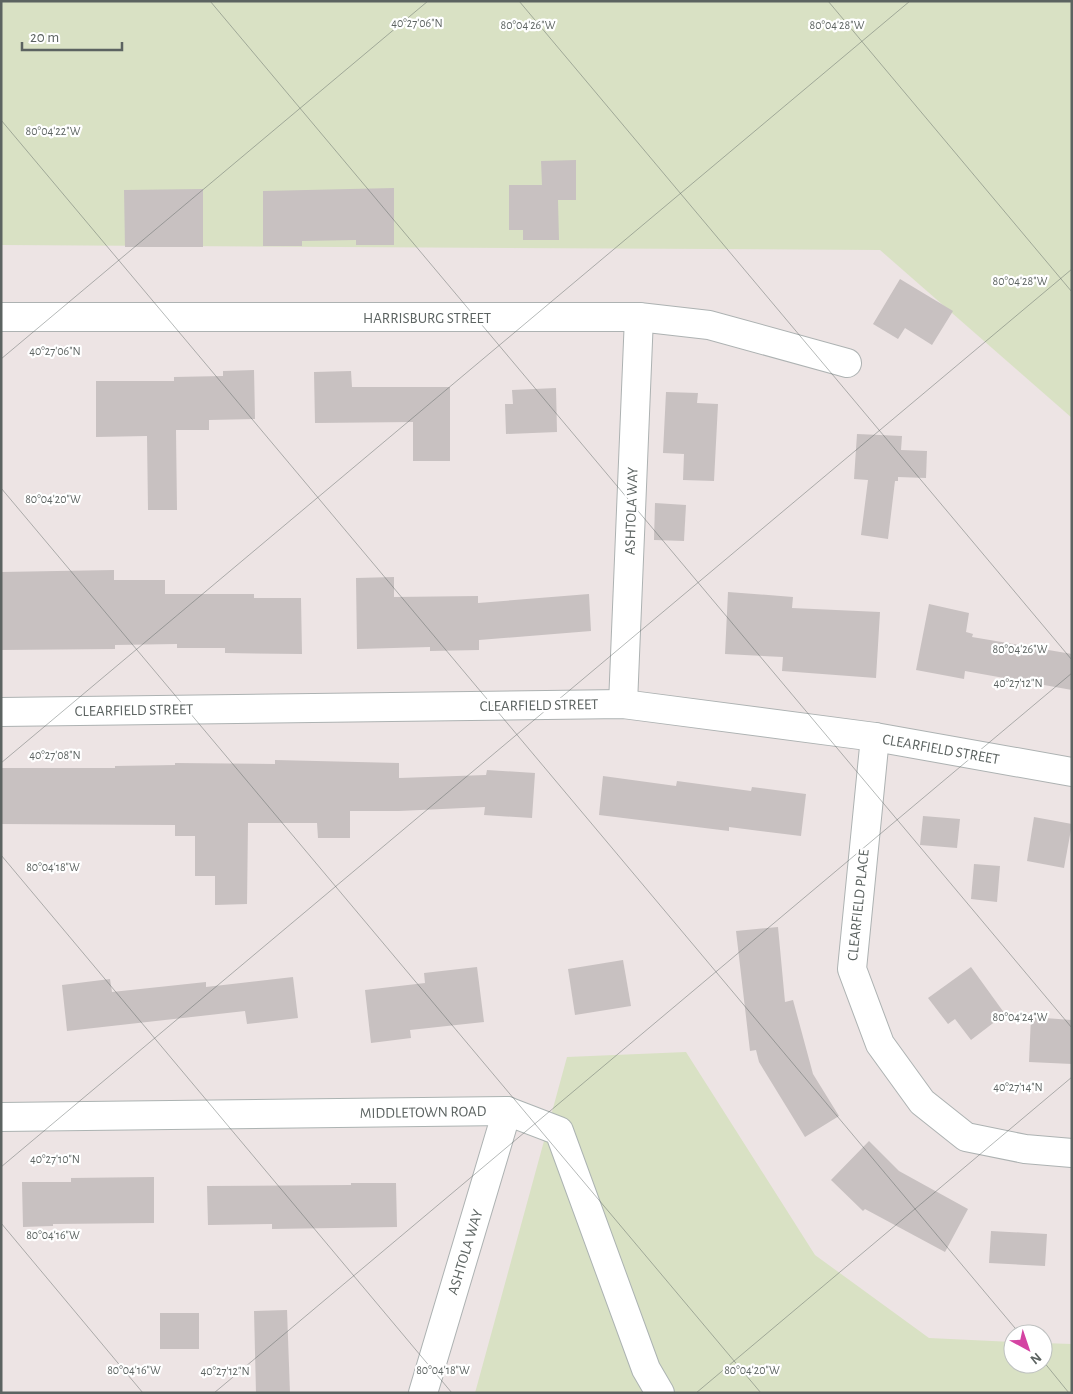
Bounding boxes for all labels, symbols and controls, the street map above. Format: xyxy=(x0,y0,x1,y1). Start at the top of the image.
text: 40°27'06"N xyxy=(391,17,443,29)
text: 80°04'26"W xyxy=(501,19,556,31)
text: 80°04'28"W xyxy=(809,19,865,31)
scale bar xyxy=(22,20,122,52)
text: 20 m xyxy=(30,30,59,45)
text: 80°04'22"W xyxy=(26,125,81,137)
text: 80°04'28"W xyxy=(992,275,1048,287)
street label: HARRISBURG STREET xyxy=(363,311,492,326)
text: 40°27'06"N xyxy=(29,345,81,357)
street label: ASHTOLA WAY xyxy=(622,467,641,555)
text: 80°04'20"W xyxy=(25,493,81,505)
text: 80°04'26"W xyxy=(993,643,1048,655)
text: 40°27'12"N xyxy=(993,677,1043,689)
street label: CLEARFIELD STREET xyxy=(480,697,599,714)
street label: CLEARFIELD STREET xyxy=(75,702,194,719)
street label: CLEARFIELD STREET xyxy=(881,732,1001,767)
text: 40°27'08"N xyxy=(29,749,81,761)
street label: CLEARFIELD PLACE xyxy=(845,849,872,962)
text: 80°04'18"W xyxy=(26,861,80,873)
text: 80°04'24"W xyxy=(992,1011,1048,1023)
text: 40°27'14"N xyxy=(993,1081,1043,1093)
street label: MIDDLETOWN ROAD xyxy=(360,1104,487,1121)
text: 40°27'10"N xyxy=(30,1153,80,1165)
street label: ASHTOLA WAY xyxy=(445,1208,486,1297)
text: 80°04'16"W xyxy=(26,1229,80,1241)
north arrow xyxy=(1003,1324,1053,1374)
text: N xyxy=(1027,1350,1044,1367)
text: 80°04'16"W xyxy=(107,1364,161,1376)
text: 80°04'18"W xyxy=(416,1364,470,1376)
text: 80°04'20"W xyxy=(724,1364,780,1376)
text: 40°27'12"N xyxy=(200,1365,250,1377)

